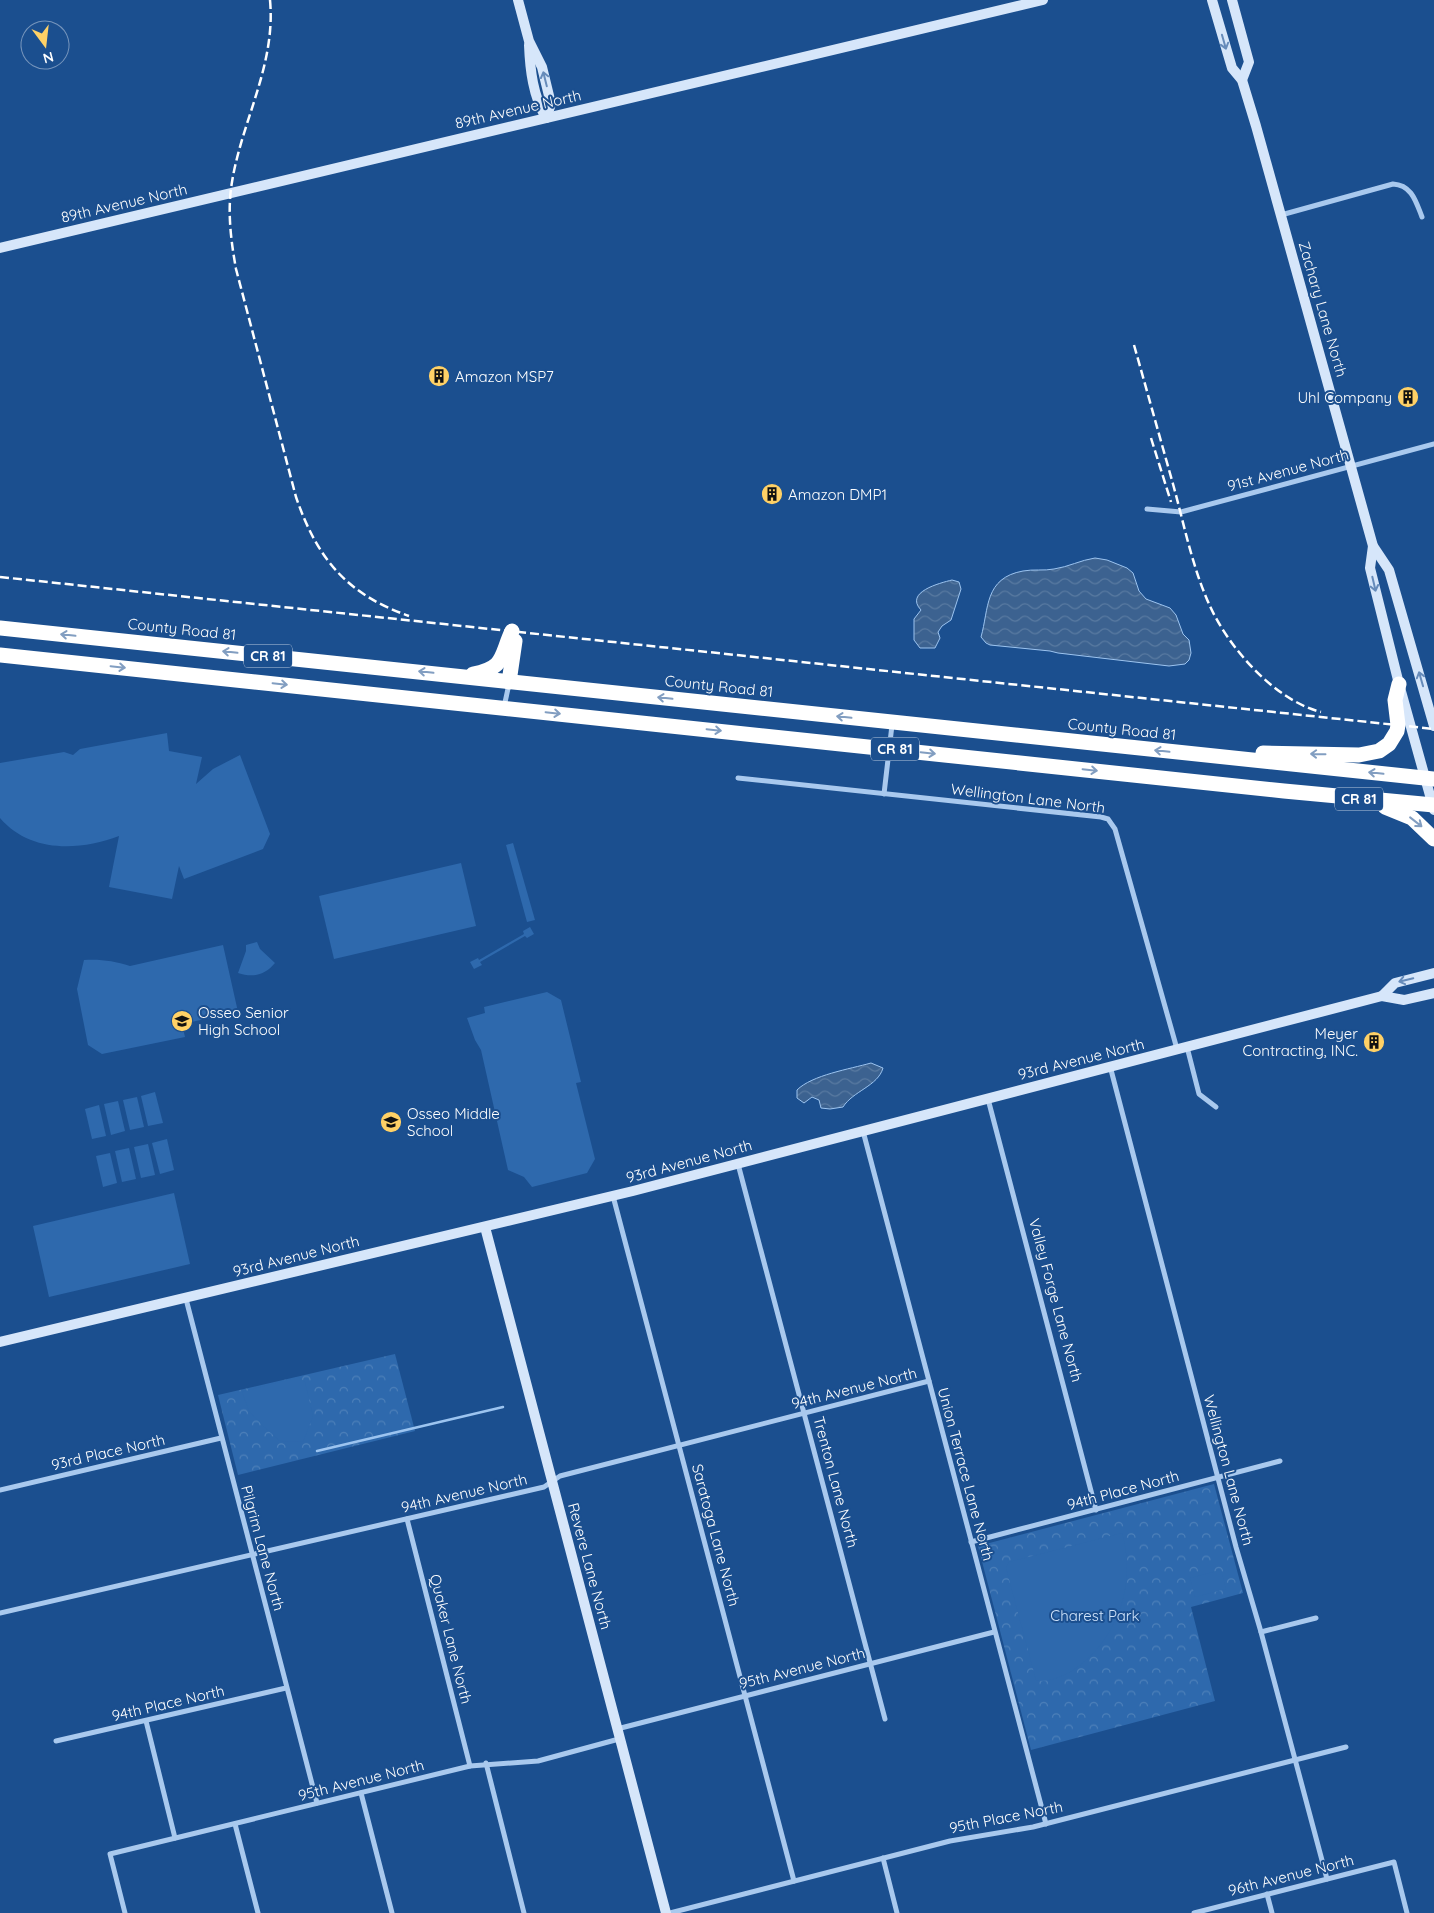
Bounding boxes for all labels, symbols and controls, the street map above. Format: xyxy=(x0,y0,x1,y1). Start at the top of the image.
north arrow xyxy=(20,20,70,70)
one-way arrow xyxy=(1219,33,1229,49)
text: N xyxy=(41,48,56,68)
one-way arrow xyxy=(540,71,549,87)
street label: 89th Avenue North xyxy=(453,85,583,133)
street label: 89th Avenue North xyxy=(59,179,189,227)
street label: Zachary Lane North xyxy=(1295,239,1351,379)
building icon: Amazon MSP7 xyxy=(427,364,451,388)
place label: Amazon MSP7 xyxy=(455,367,554,386)
building icon: Uhl Company xyxy=(1396,385,1420,409)
place label: Uhl Company xyxy=(1297,388,1392,407)
street label: 91st Avenue North xyxy=(1225,445,1351,495)
building icon: Amazon DMP1 xyxy=(760,482,784,506)
place label: Amazon DMP1 xyxy=(788,485,887,504)
one-way arrow xyxy=(1370,576,1379,592)
street label: County Road 81 xyxy=(127,614,237,644)
one-way arrow xyxy=(60,630,76,640)
road number: CR 81 xyxy=(244,644,292,668)
one-way arrow xyxy=(222,647,238,657)
one-way arrow xyxy=(110,662,126,672)
one-way arrow xyxy=(418,667,434,677)
street label: County Road 81 xyxy=(664,671,774,701)
one-way arrow xyxy=(1415,671,1425,687)
one-way arrow xyxy=(271,679,287,689)
one-way arrow xyxy=(657,693,673,703)
one-way arrow xyxy=(545,708,561,718)
one-way arrow xyxy=(836,712,852,722)
street label: County Road 81 xyxy=(1067,714,1177,744)
one-way arrow xyxy=(706,725,722,735)
road number: CR 81 xyxy=(871,738,919,761)
one-way arrow xyxy=(1154,746,1170,756)
one-way arrow xyxy=(920,748,936,757)
one-way arrow xyxy=(1310,749,1326,759)
one-way arrow xyxy=(1082,765,1098,775)
one-way arrow xyxy=(1368,768,1384,778)
street label: Wellington Lane North xyxy=(950,779,1106,817)
road number: CR 81 xyxy=(1335,788,1383,811)
one-way arrow xyxy=(1409,816,1422,827)
one-way arrow xyxy=(1398,976,1414,986)
place label: Osseo Senior High School xyxy=(198,1003,289,1039)
school or university icon: Osseo Senior High School xyxy=(170,1009,194,1033)
place label: Meyer Contracting, INC. xyxy=(1242,1024,1358,1060)
building icon: Meyer Contracting, INC. xyxy=(1362,1030,1386,1054)
street label: 93rd Avenue North xyxy=(1016,1034,1146,1084)
place label: Osseo Middle School xyxy=(407,1104,500,1140)
school or university icon: Osseo Middle School xyxy=(379,1110,403,1134)
street label: 93rd Avenue North xyxy=(624,1135,754,1187)
street label: Valley Forge Lane North xyxy=(1025,1216,1087,1384)
street label: 93rd Avenue North xyxy=(231,1231,361,1281)
street label: 94th Avenue North xyxy=(789,1363,919,1413)
street label: Union Terrace Lane North xyxy=(934,1385,998,1563)
street label: Wellington Lane North xyxy=(1200,1392,1258,1548)
street label: Trenton Lane North xyxy=(809,1414,863,1550)
street label: 93rd Place North xyxy=(49,1430,167,1474)
street label: Saratoga Lane North xyxy=(688,1462,744,1608)
street label: 94th Place North xyxy=(1065,1466,1181,1514)
street label: 94th Avenue North xyxy=(399,1469,529,1517)
street label: Pilgrim Lane North xyxy=(237,1483,289,1613)
street label: Revere Lane North xyxy=(564,1501,616,1631)
street label: Quaker Lane North xyxy=(426,1572,476,1706)
park label: Charest Park xyxy=(1050,1606,1140,1625)
street label: 95th Avenue North xyxy=(737,1643,867,1693)
street label: 94th Place North xyxy=(110,1681,226,1725)
street label: 95th Avenue North xyxy=(296,1755,426,1805)
street label: 95th Place North xyxy=(948,1797,1064,1837)
street label: 96th Avenue North xyxy=(1226,1850,1356,1900)

